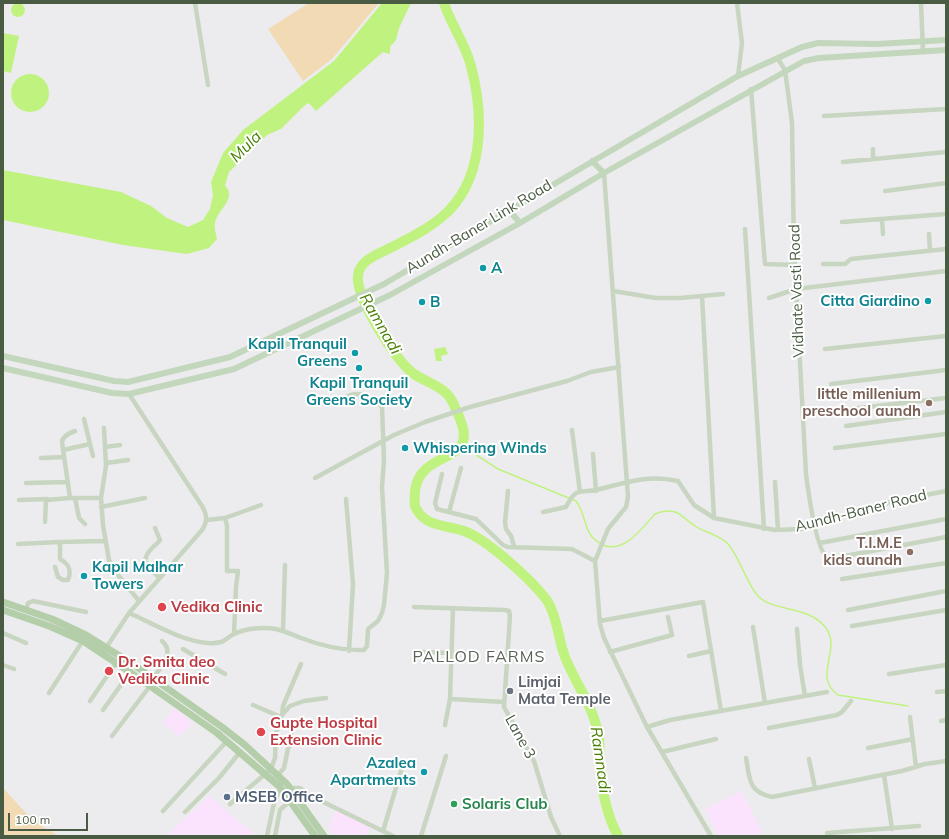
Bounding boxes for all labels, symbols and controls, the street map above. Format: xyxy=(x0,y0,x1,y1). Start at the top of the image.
water label: Mula xyxy=(226,127,266,167)
street label: Aundh-Baner Link Road xyxy=(403,176,555,278)
street label: Vidhate Vasti Road xyxy=(786,224,808,358)
place label: A xyxy=(491,259,502,277)
marker: A xyxy=(478,263,488,273)
water label: Ramnadi xyxy=(355,290,405,358)
place label: Citta Giardino xyxy=(820,292,920,310)
place label: B xyxy=(430,293,440,311)
marker: Citta Giardino xyxy=(923,296,933,306)
marker: B xyxy=(417,297,427,307)
place label: Kapil Tranquil Greens xyxy=(248,335,347,370)
marker: Kapil Tranquil Greens xyxy=(350,348,360,358)
marker: Kapil Tranquil Greens Society xyxy=(354,363,364,373)
place label: Kapil Tranquil Greens Society xyxy=(306,374,412,409)
place label: little millenium preschool aundh xyxy=(802,385,921,420)
marker: little millenium preschool aundh xyxy=(924,398,934,408)
place label: Whispering Winds xyxy=(413,439,547,457)
marker: Whispering Winds xyxy=(400,443,410,453)
street label: Aundh-Baner Road xyxy=(793,486,929,536)
place label: T.I.M.E kids aundh xyxy=(823,534,902,569)
marker: T.I.M.E kids aundh xyxy=(905,547,915,557)
place label: Kapil Malhar Towers xyxy=(92,558,183,593)
marker: Kapil Malhar Towers xyxy=(79,571,89,581)
place label: Vedika Clinic xyxy=(171,598,263,616)
marker: Vedika Clinic xyxy=(156,601,168,613)
district label: PALLOD FARMS xyxy=(413,647,545,667)
place label: Dr. Smita deo Vedika Clinic xyxy=(118,653,215,688)
marker: Dr. Smita deo Vedika Clinic xyxy=(103,665,115,677)
place label: Limjai Mata Temple xyxy=(518,673,611,708)
marker: Limjai Mata Temple xyxy=(505,686,515,696)
street label: Lane 3 xyxy=(501,712,539,762)
place label: Gupte Hospital Extension Clinic xyxy=(270,714,382,749)
water label: Ramnadi xyxy=(586,725,614,795)
marker: Gupte Hospital Extension Clinic xyxy=(255,726,267,738)
place label: Azalea Apartments xyxy=(330,754,416,789)
marker: Azalea Apartments xyxy=(419,767,429,777)
place label: MSEB Office xyxy=(235,788,323,806)
marker: MSEB Office xyxy=(222,792,232,802)
place label: Solaris Club xyxy=(462,795,548,813)
marker: Solaris Club xyxy=(449,799,459,809)
scale bar xyxy=(10,805,90,831)
text: 100 m xyxy=(15,812,50,827)

